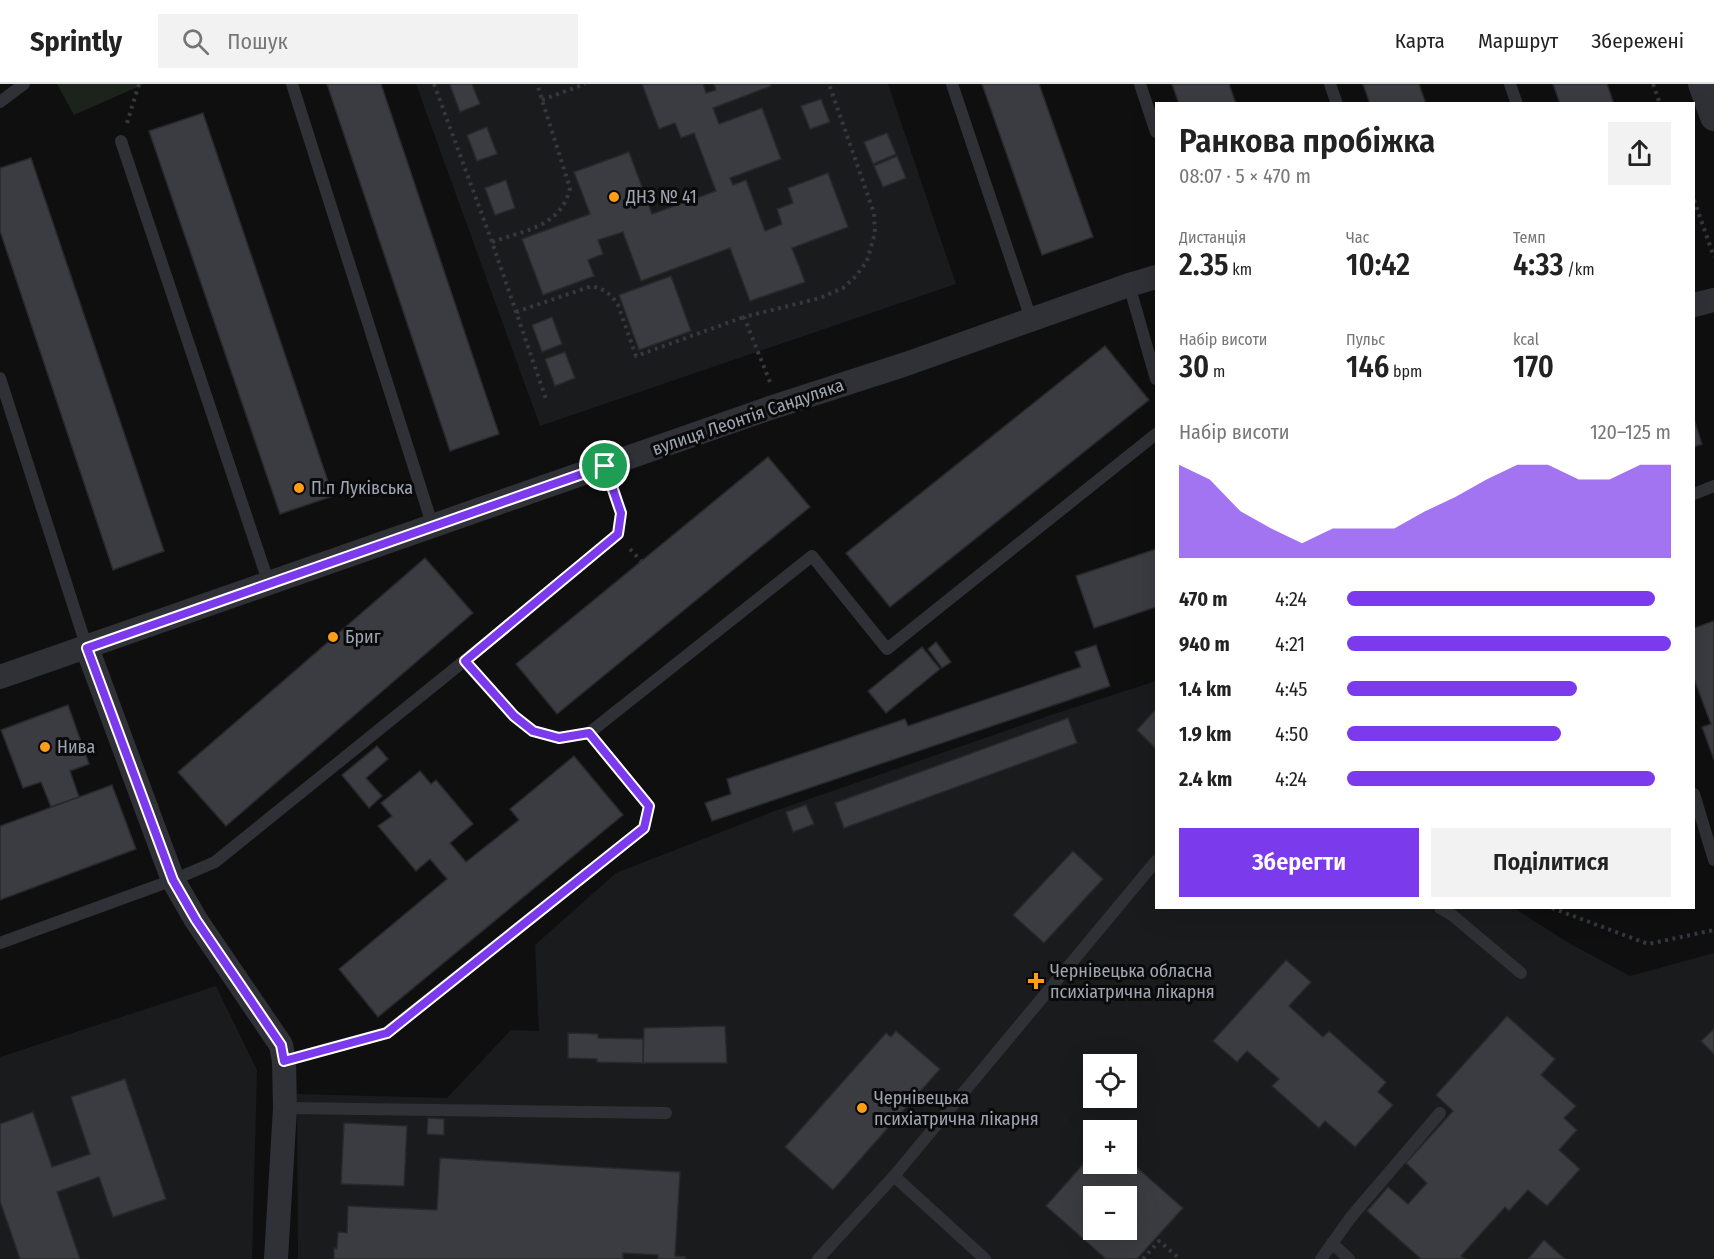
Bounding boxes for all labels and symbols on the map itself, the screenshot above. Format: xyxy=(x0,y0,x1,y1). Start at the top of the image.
place label: ДНЗ № 41 xyxy=(625,186,697,208)
marker: ДНЗ № 41 xyxy=(607,190,621,204)
street label: вулиця Леонтія Сандуляка xyxy=(649,374,847,460)
pin xyxy=(579,440,630,491)
place label: П.п Луківська xyxy=(311,477,413,499)
marker: П.п Луківська xyxy=(292,481,306,495)
place label: Бриг xyxy=(345,626,381,648)
marker: Бриг xyxy=(326,630,340,644)
place label: Нива xyxy=(57,736,95,758)
marker: Нива xyxy=(38,740,52,754)
place label: Чернівецька обласна психіатрична лікарня xyxy=(1050,960,1215,1003)
marker: Чернівецька обласна психіатрична лікарня xyxy=(1027,972,1045,990)
place label: Чернівецька психіатрична лікарня xyxy=(874,1087,1039,1130)
marker: Чернівецька психіатрична лікарня xyxy=(855,1101,869,1115)

